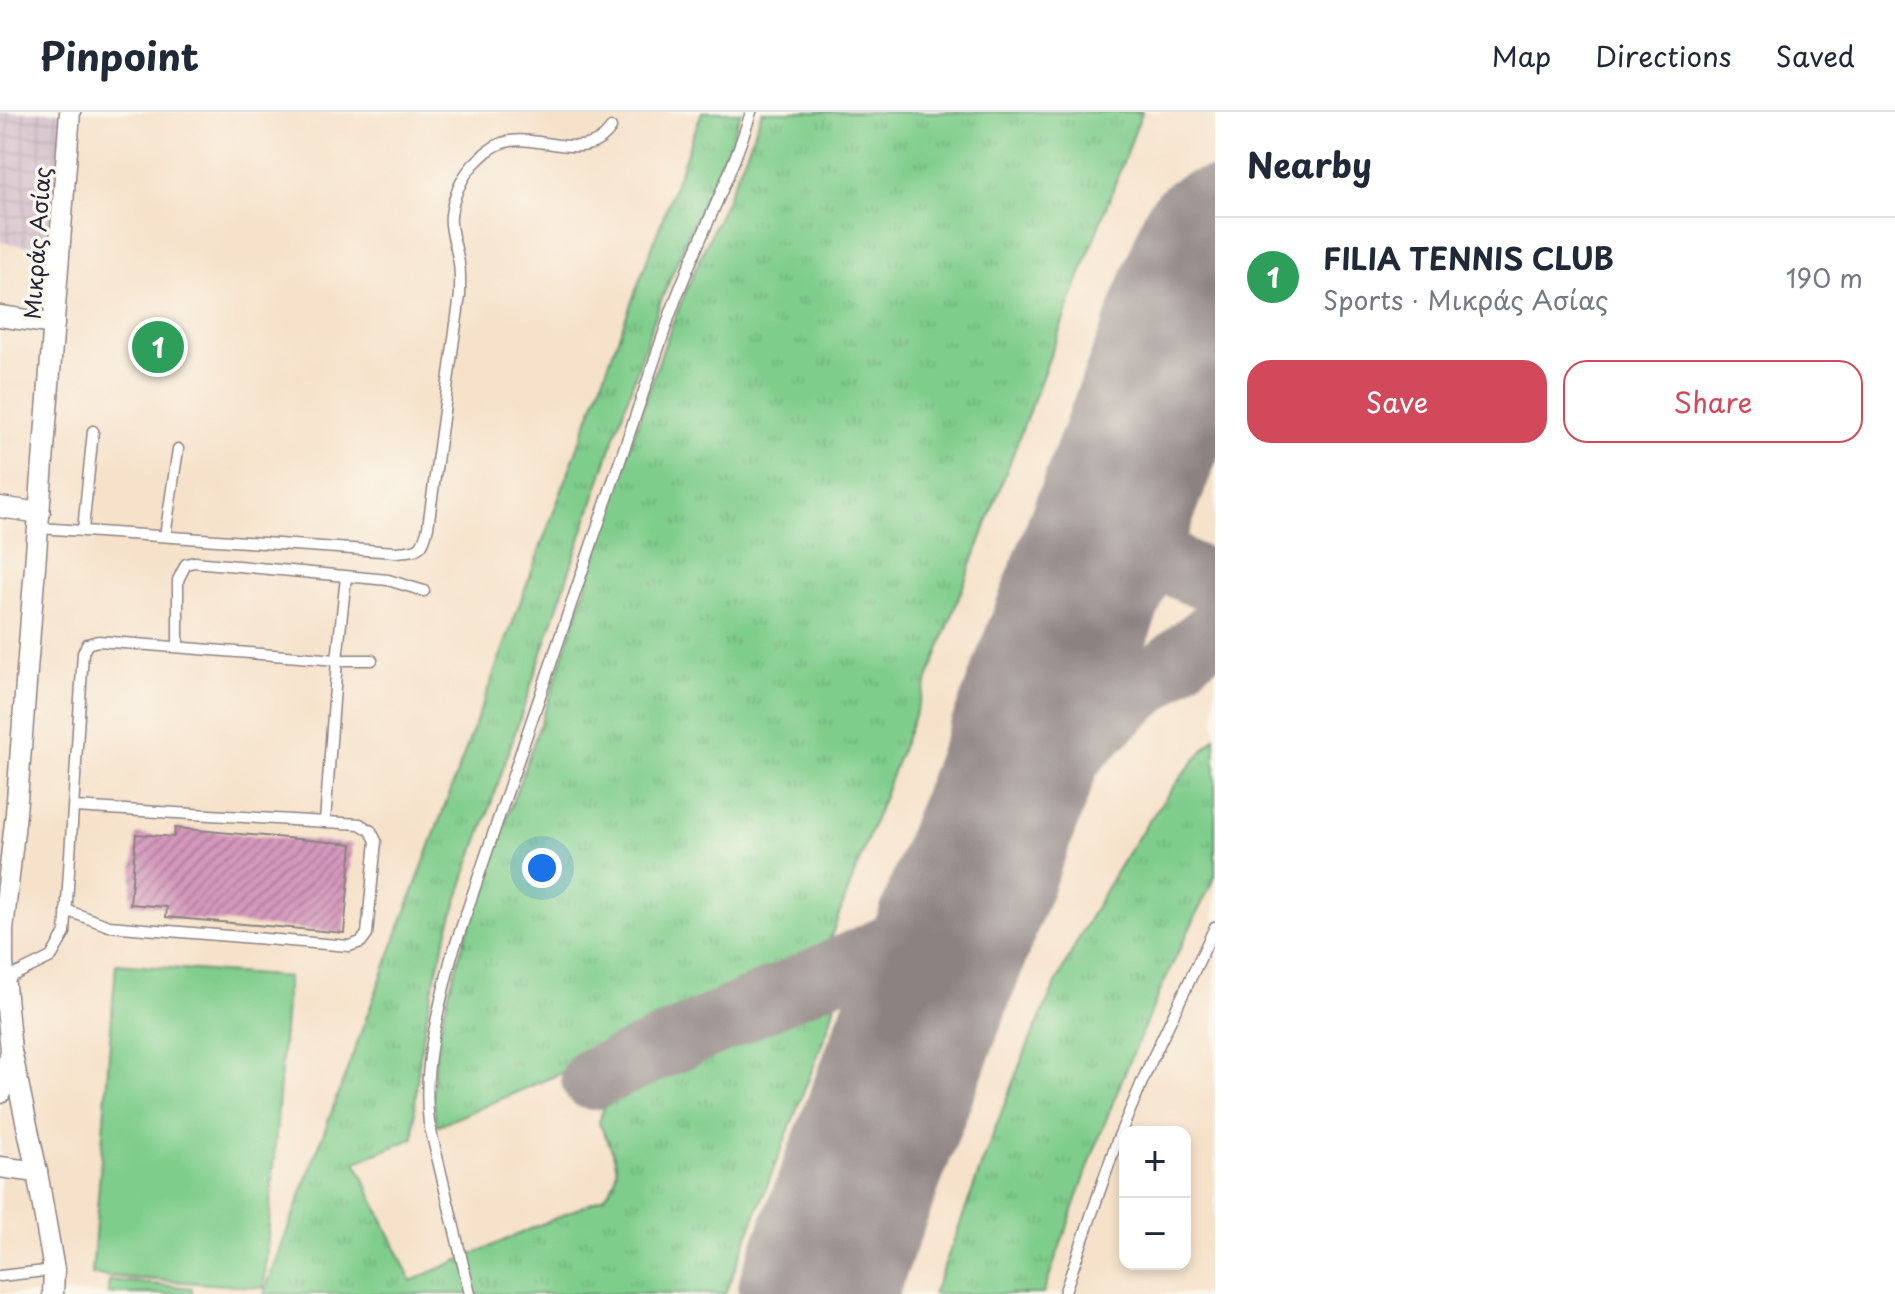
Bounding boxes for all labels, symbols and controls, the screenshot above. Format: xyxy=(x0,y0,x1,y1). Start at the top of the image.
text: Pinpoint xyxy=(40,27,199,84)
text: Map xyxy=(1492,34,1551,77)
text: Directions xyxy=(1595,34,1732,77)
text: Saved xyxy=(1776,34,1855,77)
text: Nearby xyxy=(1247,138,1372,190)
street label: Μικράς Ασίας xyxy=(14,166,58,320)
text: FILIA TENNIS CLUB xyxy=(1323,235,1614,280)
text: 1 xyxy=(1267,258,1279,297)
text: 190 m xyxy=(1786,258,1863,297)
text: Sports · Μικράς Ασίας xyxy=(1323,280,1608,319)
pin: 1 xyxy=(132,317,184,377)
button: Save xyxy=(1247,360,1547,443)
button: Share xyxy=(1563,360,1863,443)
your location xyxy=(522,848,562,888)
map controls xyxy=(1119,1126,1191,1270)
button: + xyxy=(1119,1126,1191,1198)
button: − xyxy=(1119,1198,1191,1270)

